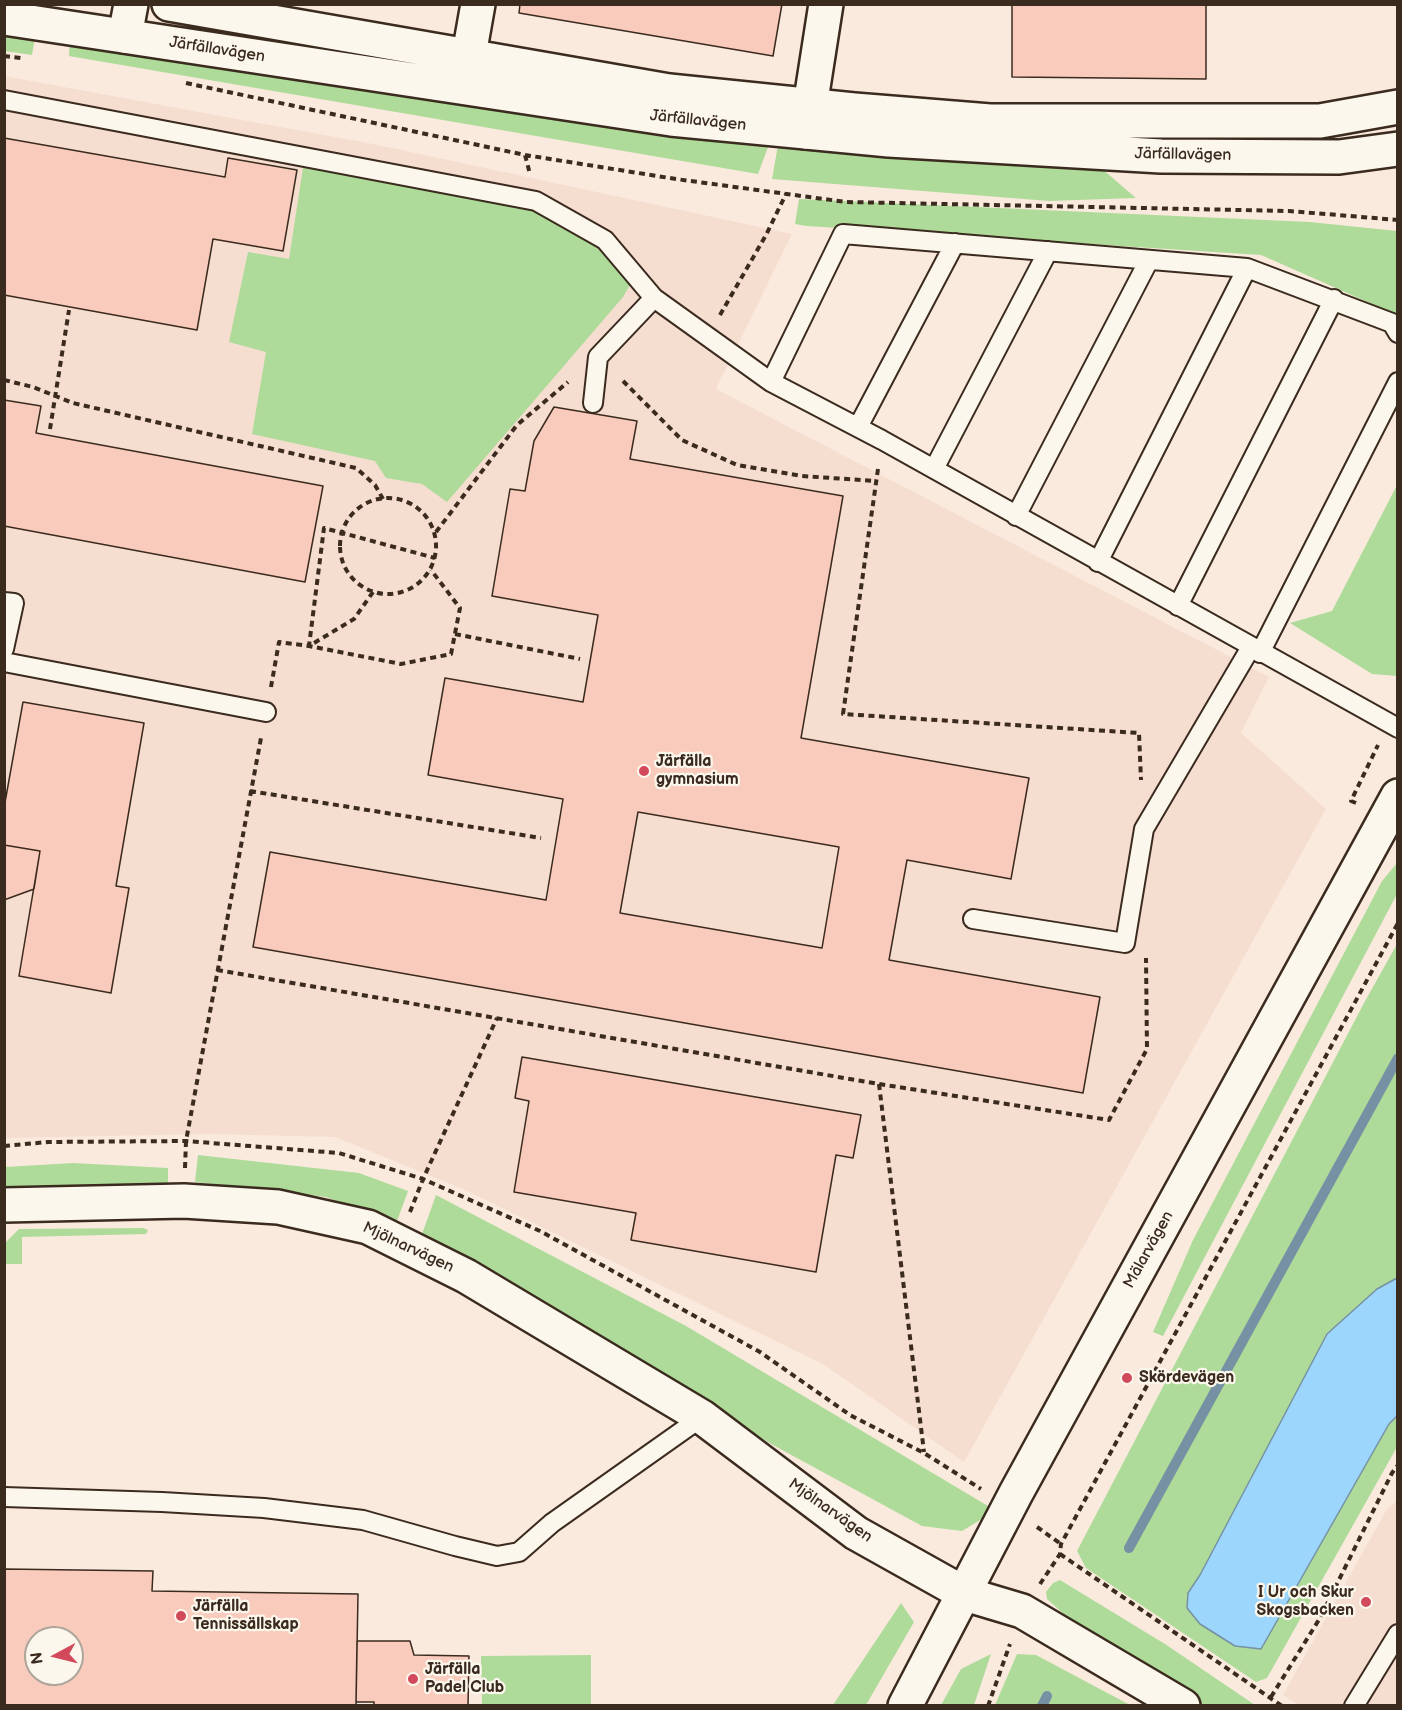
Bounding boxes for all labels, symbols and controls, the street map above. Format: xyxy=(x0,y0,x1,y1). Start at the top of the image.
street label: Järfällavägen xyxy=(168,33,266,67)
street label: Järfällavägen xyxy=(649,106,747,136)
street label: Järfällavägen xyxy=(1135,145,1231,165)
place label: Järfälla gymnasium xyxy=(656,752,739,790)
marker: Järfälla gymnasium xyxy=(637,764,651,778)
street label: Mälarvägen xyxy=(1120,1208,1178,1292)
street label: Mjölnarvägen xyxy=(359,1219,457,1277)
place label: Skördevägen xyxy=(1139,1368,1234,1388)
marker: Skördevägen xyxy=(1120,1371,1134,1385)
street label: Mjölnarvägen xyxy=(784,1475,876,1547)
place label: I Ur och Skur Skogsbacken xyxy=(1257,1583,1354,1621)
marker: I Ur och Skur Skogsbacken xyxy=(1359,1595,1373,1609)
place label: Järfälla Tennissällskap xyxy=(193,1597,299,1635)
marker: Järfälla Tennissällskap xyxy=(174,1609,188,1623)
north arrow xyxy=(24,1626,84,1686)
text: N xyxy=(27,1651,48,1665)
place label: Järfälla Padel Club xyxy=(425,1660,504,1698)
marker: Järfälla Padel Club xyxy=(406,1672,420,1686)

